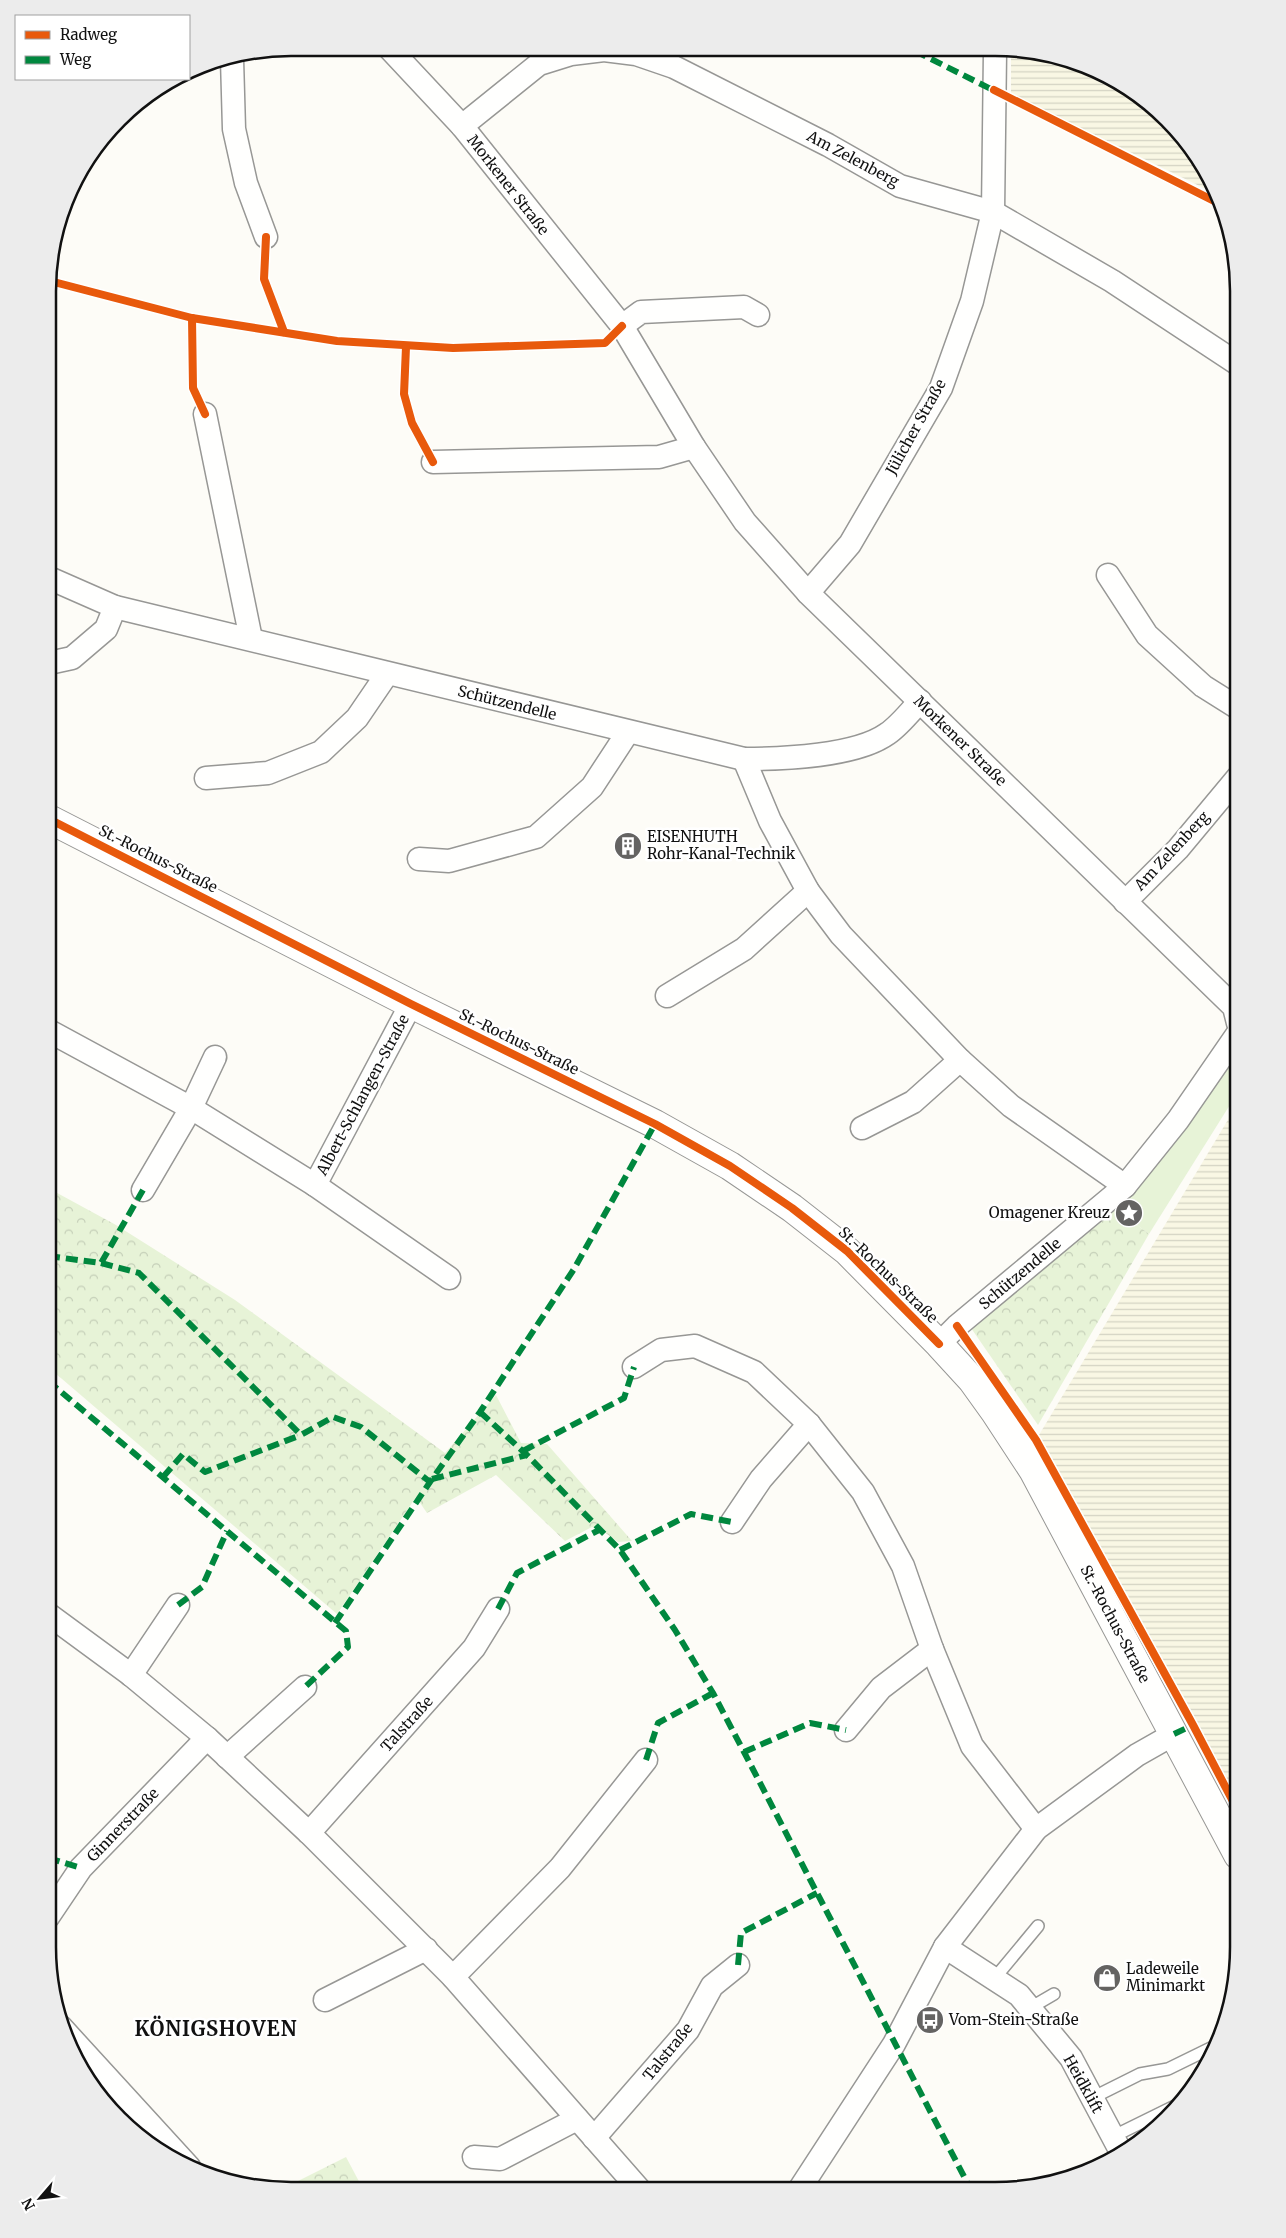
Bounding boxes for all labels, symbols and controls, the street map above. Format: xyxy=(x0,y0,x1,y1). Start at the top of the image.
legend xyxy=(15,15,190,80)
text: Radweg xyxy=(60,25,117,44)
text: Weg xyxy=(59,50,91,69)
street label: Am Zelenberg xyxy=(803,126,902,191)
street label: Morkener Straße xyxy=(463,131,554,239)
street label: Jülicher Straße xyxy=(881,375,950,479)
street label: Schützendelle xyxy=(456,681,559,724)
street label: Morkener Straße xyxy=(910,691,1011,790)
street label: Am Zelenberg xyxy=(1129,807,1213,895)
street label: St.-Rochus-Straße xyxy=(96,820,221,897)
place label: EISENHUTH Rohr-Kanal-Technik xyxy=(647,827,796,863)
building icon: EISENHUTH Rohr-Kanal-Technik xyxy=(613,831,643,861)
street label: St.-Rochus-Straße xyxy=(456,1004,582,1079)
street label: Albert-Schlangen-Straße xyxy=(312,1011,413,1179)
place icon: Omagener Kreuz xyxy=(1114,1198,1144,1228)
place label: Omagener Kreuz xyxy=(989,1203,1110,1222)
street label: St.-Rochus-Straße xyxy=(835,1222,942,1327)
street label: Schützendelle xyxy=(975,1234,1065,1313)
street label: St.-Rochus-Straße xyxy=(1076,1562,1155,1686)
street label: Talstraße xyxy=(377,1692,437,1756)
street label: Ginnerstraße xyxy=(83,1784,163,1866)
place label: Ladeweile Minimarkt xyxy=(1126,1959,1205,1995)
shop icon: Ladeweile Minimarkt xyxy=(1092,1963,1122,1993)
bus stop icon: Vom-Stein-Straße xyxy=(915,2005,945,2035)
place label: Vom-Stein-Straße xyxy=(948,2010,1079,2029)
district label: KÖNIGSHOVEN xyxy=(135,2015,298,2041)
street label: Talstraße xyxy=(639,2019,697,2084)
street label: Heidklift xyxy=(1060,2051,1107,2117)
north arrow xyxy=(15,2173,65,2223)
text: N xyxy=(18,2195,39,2213)

